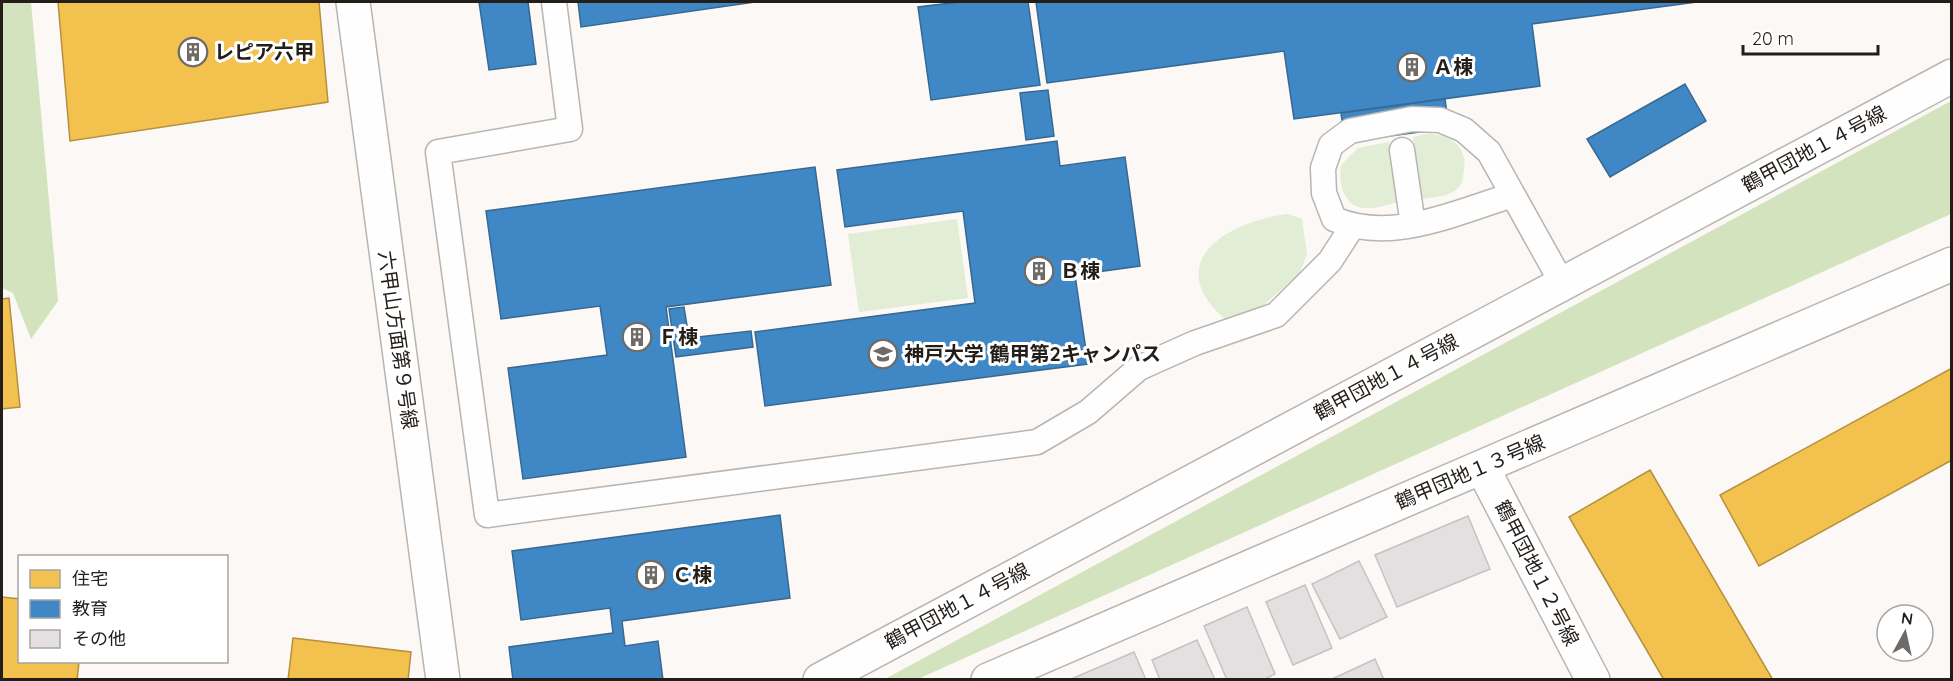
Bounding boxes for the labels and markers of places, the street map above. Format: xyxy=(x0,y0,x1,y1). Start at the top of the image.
building icon: レピア六甲 xyxy=(177,36,209,68)
place label: レピア六甲 xyxy=(214,39,314,64)
building icon: Ａ棟 xyxy=(1396,51,1428,83)
place label: Ａ棟 xyxy=(1433,54,1473,79)
building icon: Ｂ棟 xyxy=(1023,255,1055,287)
place label: Ｂ棟 xyxy=(1060,258,1100,283)
building icon: Ｆ棟 xyxy=(621,321,653,353)
place label: Ｆ棟 xyxy=(658,324,698,349)
school or university icon: 神戸大学 鶴甲第2キャンパス xyxy=(867,338,899,370)
place label: 神戸大学 鶴甲第2キャンパス xyxy=(904,341,1161,366)
building icon: Ｃ棟 xyxy=(635,559,667,591)
place label: Ｃ棟 xyxy=(672,562,712,587)

